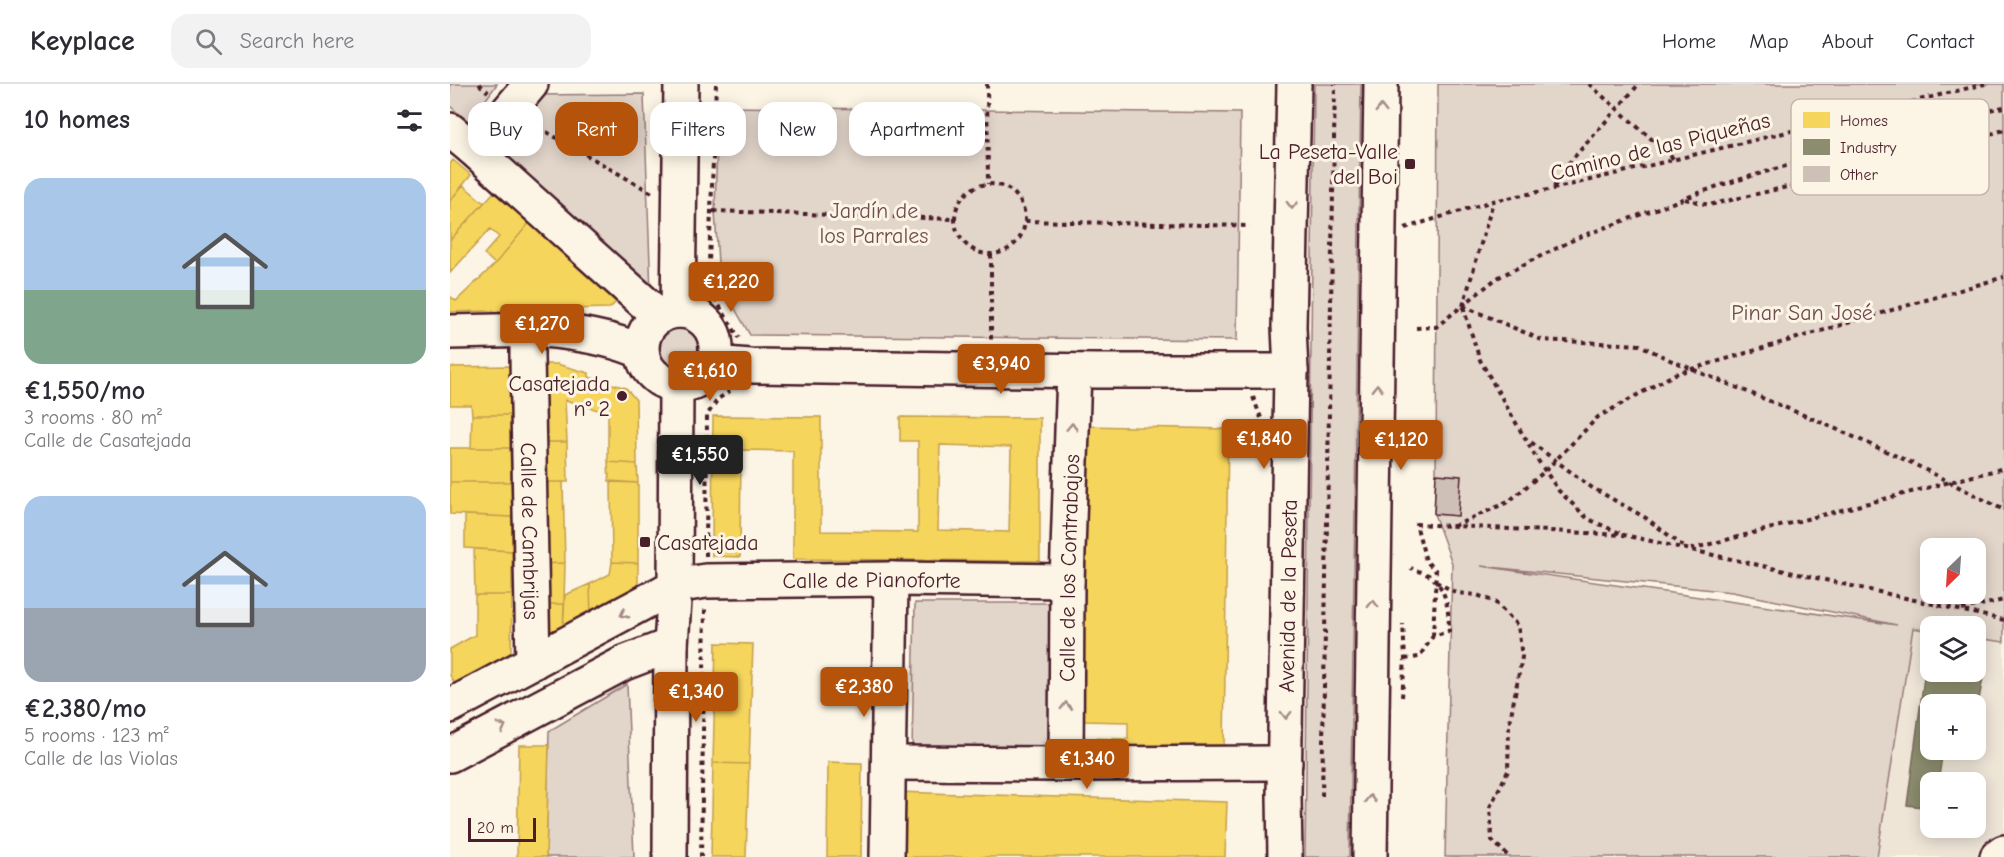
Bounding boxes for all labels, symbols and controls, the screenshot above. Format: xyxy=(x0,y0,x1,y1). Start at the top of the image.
search box xyxy=(171,14,591,68)
text: Keyplace xyxy=(30,25,135,57)
icon: search xyxy=(192,25,225,58)
text: Search here xyxy=(240,28,354,54)
text: Home xyxy=(1662,29,1716,53)
text: Map xyxy=(1749,29,1789,53)
text: About xyxy=(1822,29,1873,53)
text: Contact xyxy=(1906,29,1974,53)
legend xyxy=(1791,99,1989,195)
chip: Buy xyxy=(468,102,543,156)
chip: Rent xyxy=(555,102,638,156)
chip: Filters xyxy=(650,102,746,156)
chip: New xyxy=(758,102,837,156)
chip: Apartment xyxy=(849,102,985,156)
icon: filters xyxy=(393,104,426,137)
one-way arrow xyxy=(1375,104,1387,113)
text: 10 homes xyxy=(24,105,130,135)
street label: Camino de las Piqueñas xyxy=(1548,107,1773,187)
text: Homes xyxy=(1840,112,1888,130)
place label: La Peseta-Valle del Boi xyxy=(1259,139,1398,190)
text: Industry xyxy=(1840,139,1897,157)
marker: La Peseta-Valle del Boi xyxy=(1403,157,1417,171)
text: Other xyxy=(1840,166,1878,184)
park label: Jardín de los Parrales xyxy=(820,198,928,249)
one-way arrow xyxy=(1285,201,1298,210)
icon: home xyxy=(171,217,279,325)
pin: €1,220 xyxy=(682,262,780,313)
text: €1,220 xyxy=(703,270,759,293)
park label: Pinar San José xyxy=(1731,300,1873,326)
pin: €1,270 xyxy=(493,304,591,355)
text: €1,270 xyxy=(514,312,570,335)
pin: €3,940 xyxy=(952,344,1050,395)
pin: €1,610 xyxy=(661,351,759,402)
text: €3,940 xyxy=(972,352,1030,375)
text: €1,610 xyxy=(682,359,738,382)
place label: Casatejada n° 2 xyxy=(508,371,610,422)
text: €1,550/mo xyxy=(24,376,145,406)
one-way arrow xyxy=(1370,383,1383,392)
marker: Casatejada n° 2 xyxy=(615,389,629,403)
text: 3 rooms · 80 m² xyxy=(24,406,162,429)
pin: €1,840 xyxy=(1215,419,1313,470)
pin: €1,120 xyxy=(1352,420,1450,471)
one-way arrow xyxy=(1065,423,1078,432)
text: €1,840 xyxy=(1236,427,1292,450)
text: €1,120 xyxy=(1374,428,1428,451)
text: Calle de Casatejada xyxy=(24,429,192,452)
pin: €1,550 xyxy=(651,435,749,486)
street label: Calle de Cambrijas xyxy=(515,442,544,620)
text: €1,550 xyxy=(671,443,729,466)
street label: Calle de los Contrabajos xyxy=(1054,454,1085,682)
street label: Avenida de la Peseta xyxy=(1274,499,1303,693)
place label: Casatejada xyxy=(657,530,759,556)
icon: home xyxy=(171,535,279,643)
marker: Casatejada xyxy=(638,535,652,549)
north arrow xyxy=(1920,538,1986,604)
map controls xyxy=(1920,538,1986,838)
street label: Calle de Pianoforte xyxy=(782,567,961,594)
one-way arrow xyxy=(1367,599,1379,608)
one-way arrow xyxy=(620,607,630,618)
button: layers xyxy=(1920,616,1986,682)
pin: €2,380 xyxy=(815,667,913,718)
pin: €1,340 xyxy=(647,672,745,723)
text: €2,380 xyxy=(834,675,894,698)
text: €1,340 xyxy=(668,680,724,703)
text: €2,380/mo xyxy=(24,694,146,724)
button: + xyxy=(1920,694,1986,760)
one-way arrow xyxy=(1060,701,1072,710)
one-way arrow xyxy=(1280,711,1292,720)
one-way arrow xyxy=(495,723,506,735)
text: 5 rooms · 123 m² xyxy=(24,724,169,747)
pin: €1,340 xyxy=(1038,739,1136,790)
text: Calle de las Violas xyxy=(24,747,178,770)
text: €1,340 xyxy=(1059,747,1115,770)
button: − xyxy=(1920,772,1986,838)
one-way arrow xyxy=(1364,794,1376,803)
scale bar xyxy=(468,815,536,842)
text: 20 m xyxy=(477,819,514,837)

